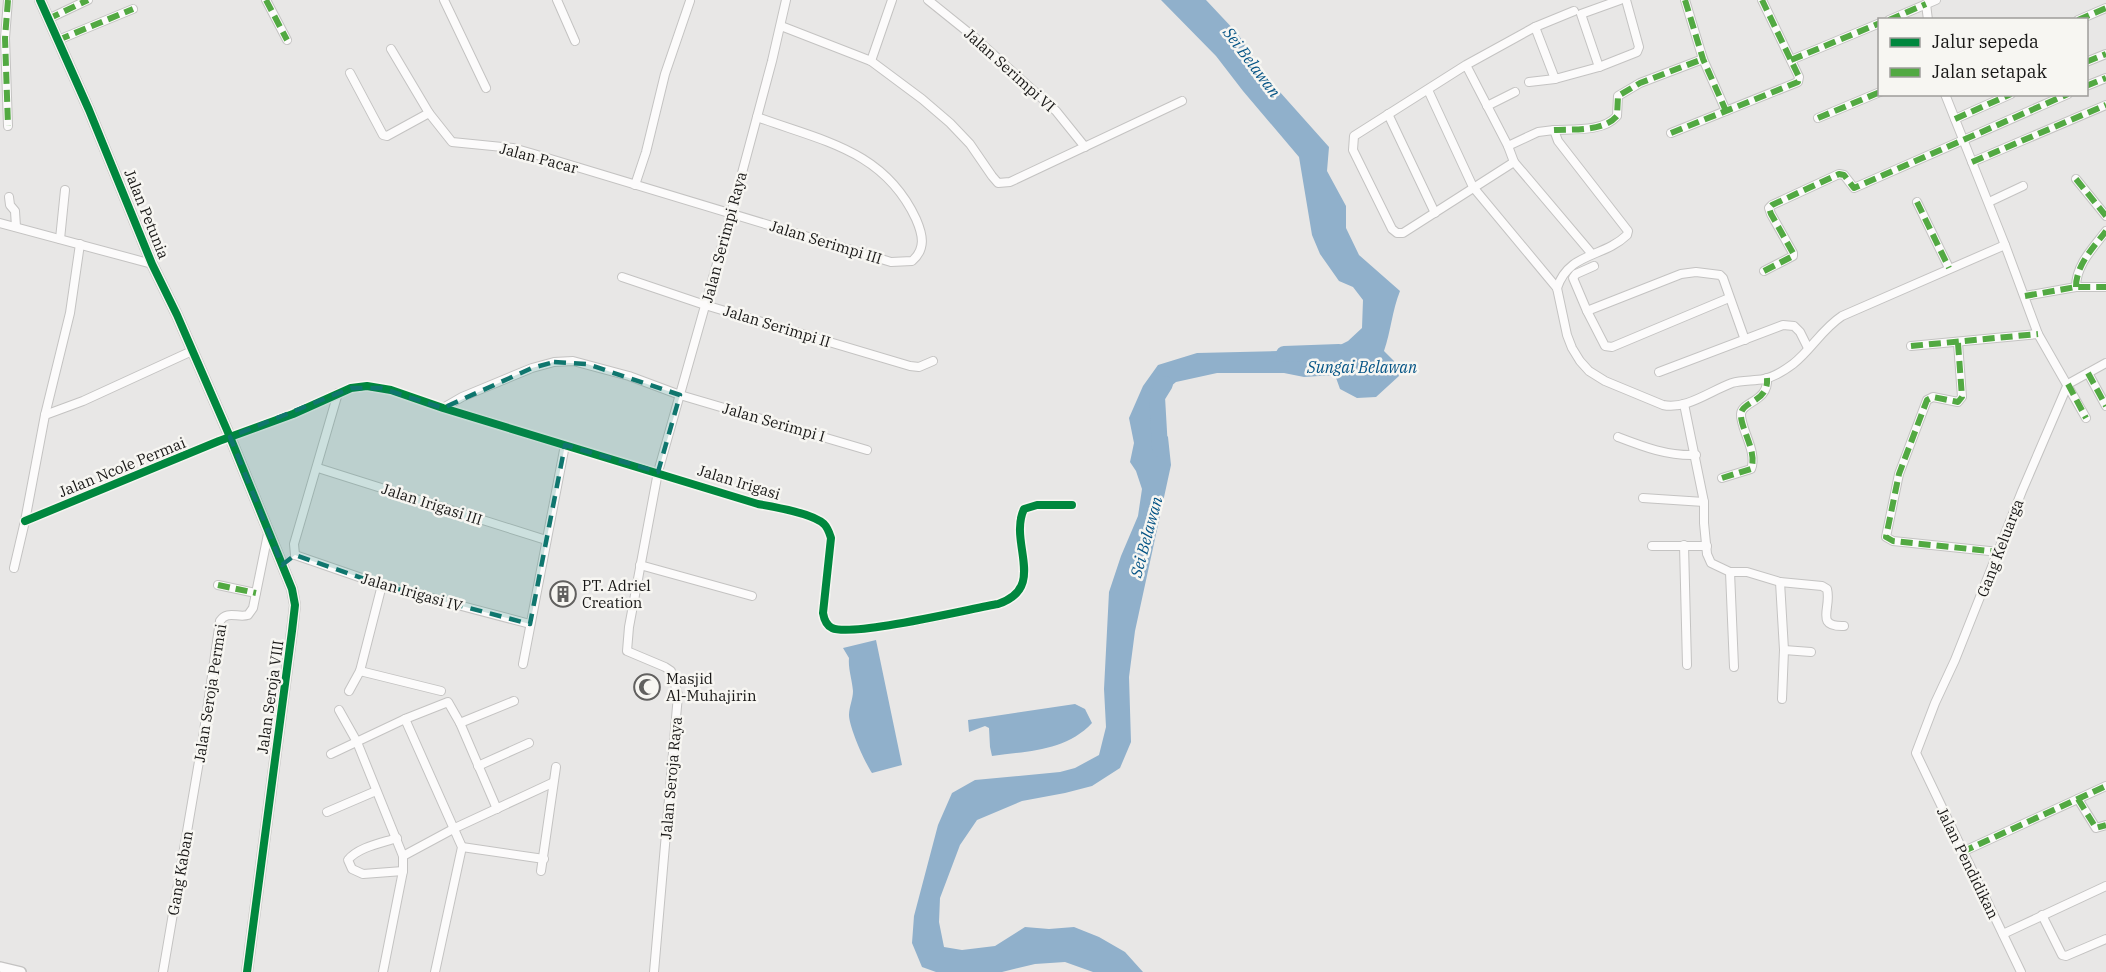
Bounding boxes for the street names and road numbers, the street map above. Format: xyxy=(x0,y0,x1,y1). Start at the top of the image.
street label: Jalan Serimpi VI xyxy=(961,24,1059,116)
street label: Jalan Pacar xyxy=(498,138,581,178)
street label: Jalan Petunia xyxy=(120,166,174,262)
street label: Jalan Serimpi Raya xyxy=(697,169,751,305)
street label: Jalan Serimpi III xyxy=(768,216,884,268)
street label: Jalan Serimpi II xyxy=(721,301,833,351)
street label: Jalan Serimpi I xyxy=(721,398,827,446)
street label: Jalan Ncole Permai xyxy=(56,433,189,501)
street label: Jalan Irigasi xyxy=(695,460,783,504)
street label: Jalan Irigasi III xyxy=(379,479,485,529)
street label: Gang Keluarga xyxy=(1973,496,2027,600)
street label: Jalan Irigasi IV xyxy=(359,568,465,616)
street label: Jalan Seroja Permai xyxy=(190,622,230,764)
street label: Jalan Seroja VIII xyxy=(253,639,287,755)
street label: Jalan Seroja Raya xyxy=(656,716,686,840)
street label: Jalan Pendidikan xyxy=(1933,804,2003,922)
street label: Gang Kaban xyxy=(163,829,197,917)

